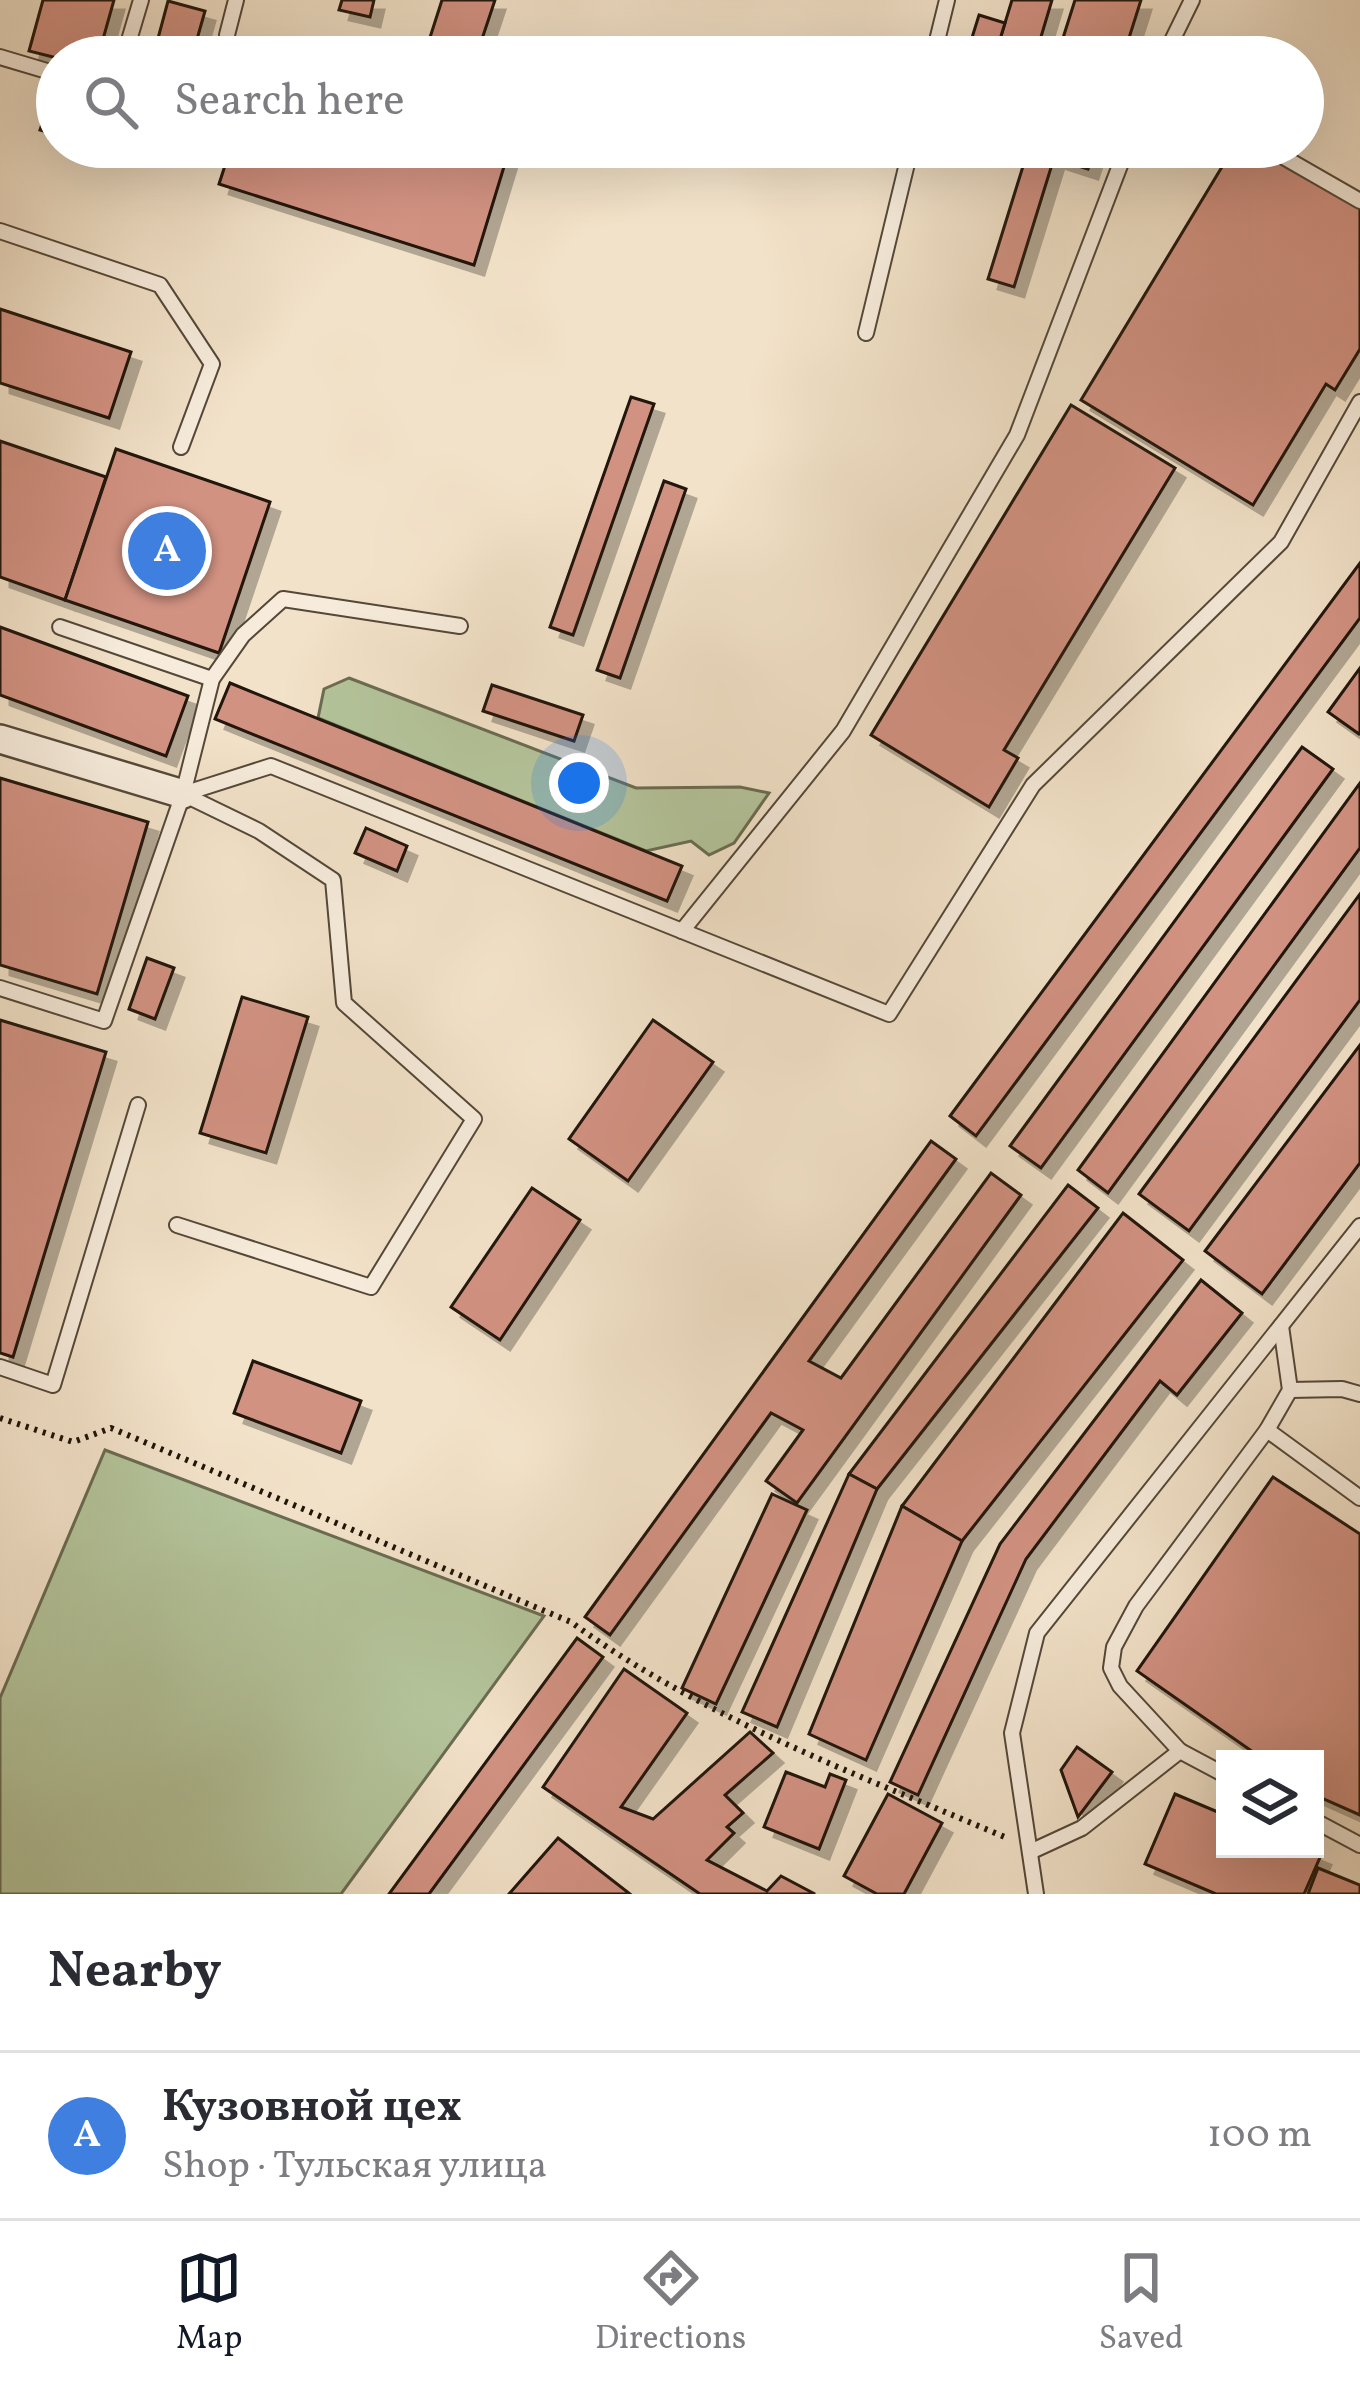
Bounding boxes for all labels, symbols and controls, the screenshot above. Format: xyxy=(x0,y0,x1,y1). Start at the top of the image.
search box xyxy=(36,36,1324,168)
icon: search xyxy=(78,69,144,135)
text: Search here xyxy=(174,71,405,134)
pin: A xyxy=(128,506,206,596)
your location xyxy=(549,753,609,813)
map controls xyxy=(1216,1750,1324,1858)
button: layers xyxy=(1216,1750,1324,1858)
text: Nearby xyxy=(48,1937,222,2008)
text: Кузовной цех xyxy=(162,2077,462,2140)
text: A xyxy=(73,2109,101,2163)
text: 100 m xyxy=(1207,2109,1312,2163)
text: Shop · Тульская улица xyxy=(162,2140,547,2194)
tab: Map xyxy=(176,2245,242,2363)
tab: Directions xyxy=(595,2245,746,2363)
tab: Saved xyxy=(1099,2245,1184,2363)

